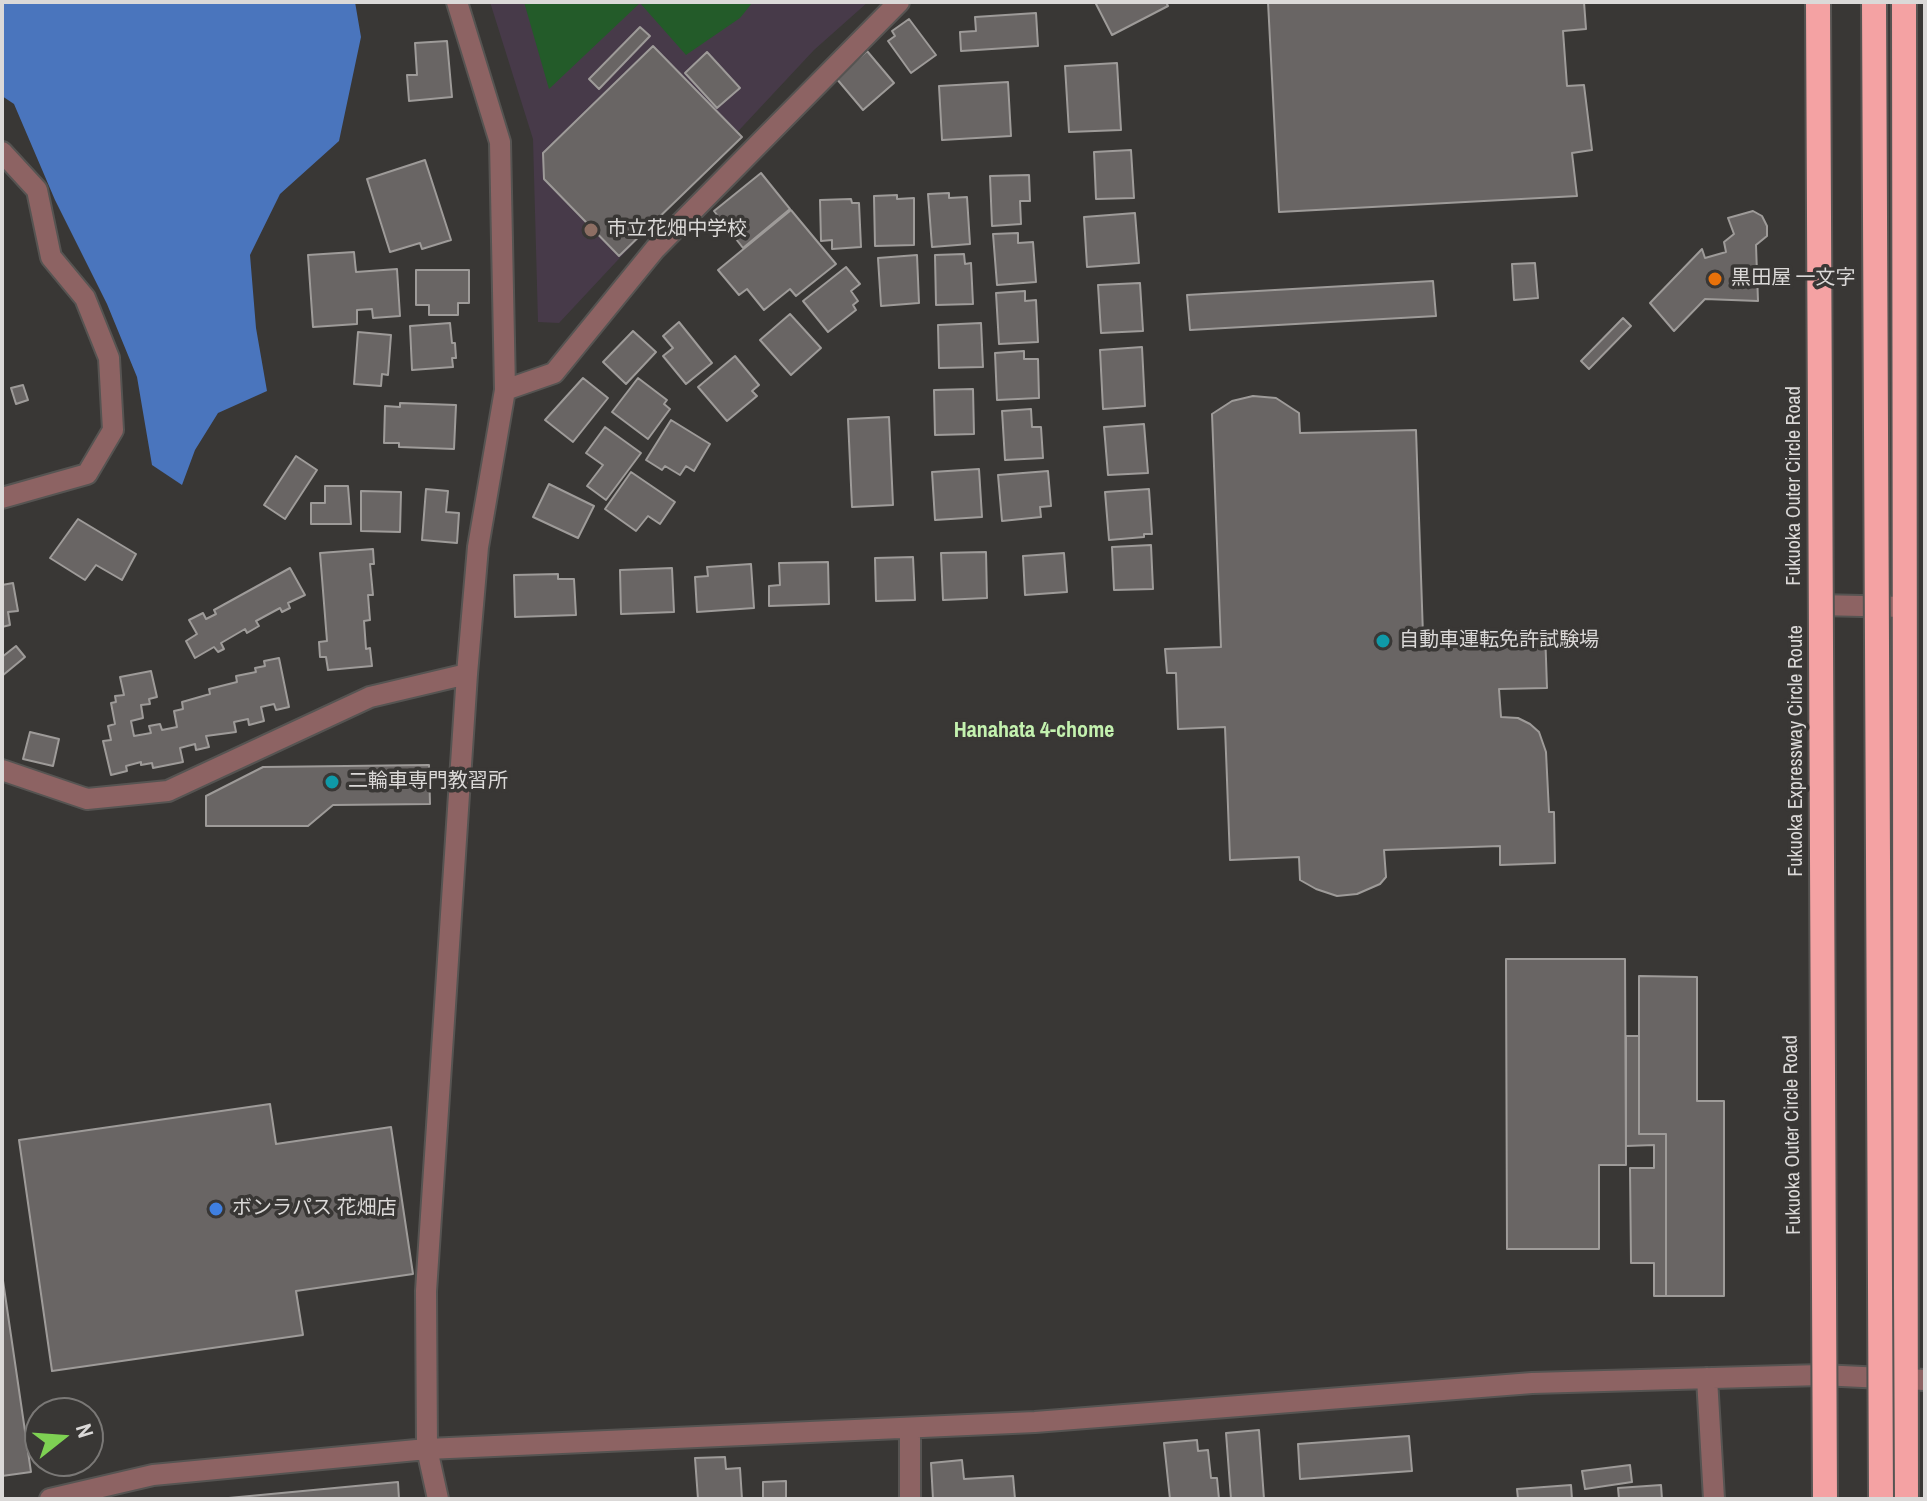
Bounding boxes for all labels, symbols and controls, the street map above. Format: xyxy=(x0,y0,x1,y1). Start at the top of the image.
place label: 市立花畑中学校 xyxy=(607,218,747,242)
marker: 市立花畑中学校 xyxy=(582,221,600,239)
place label: 黒田屋 一文字 xyxy=(1731,267,1856,291)
marker: 黒田屋 一文字 xyxy=(1706,270,1724,288)
street label: Fukuoka Outer Circle Road xyxy=(1783,386,1807,586)
street label: Fukuoka Expressway Circle Route xyxy=(1785,625,1809,877)
place label: 自動車運転免許試験場 xyxy=(1399,629,1599,653)
marker: 自動車運転免許試験場 xyxy=(1374,632,1392,650)
district label: Hanahata 4-chome xyxy=(954,718,1114,744)
place label: 二輪車専門教習所 xyxy=(348,770,508,794)
marker: 二輪車専門教習所 xyxy=(323,773,341,791)
street label: Fukuoka Outer Circle Road xyxy=(1779,1035,1807,1235)
place label: ボンラパス 花畑店 xyxy=(232,1197,397,1221)
marker: ボンラパス 花畑店 xyxy=(207,1200,225,1218)
north arrow xyxy=(24,1397,104,1477)
text: N xyxy=(69,1420,101,1441)

